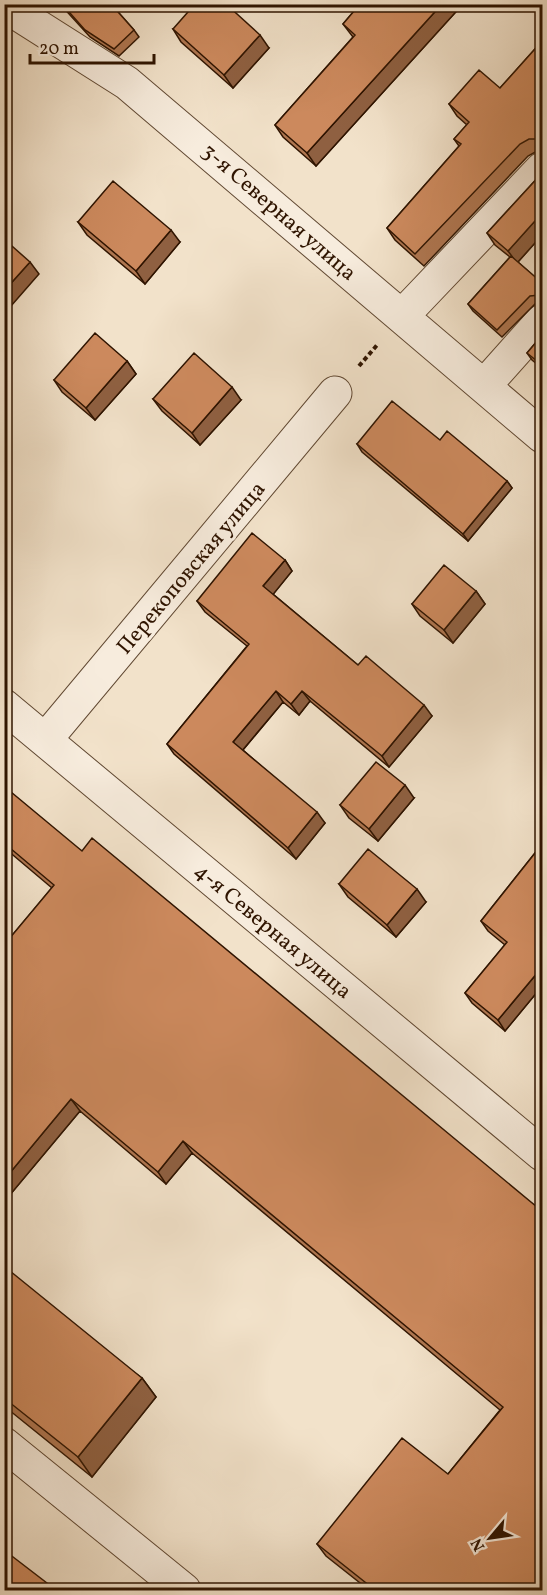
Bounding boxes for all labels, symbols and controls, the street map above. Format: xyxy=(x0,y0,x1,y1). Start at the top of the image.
scale bar xyxy=(30,27,154,65)
text: 20 m xyxy=(39,37,79,62)
street label: 3-я Северная улица xyxy=(194,137,363,289)
street label: Перекоповская улица xyxy=(110,475,274,662)
street label: 4-я Северная улица xyxy=(187,857,358,1007)
north arrow xyxy=(460,1508,520,1568)
text: N xyxy=(466,1534,491,1555)

